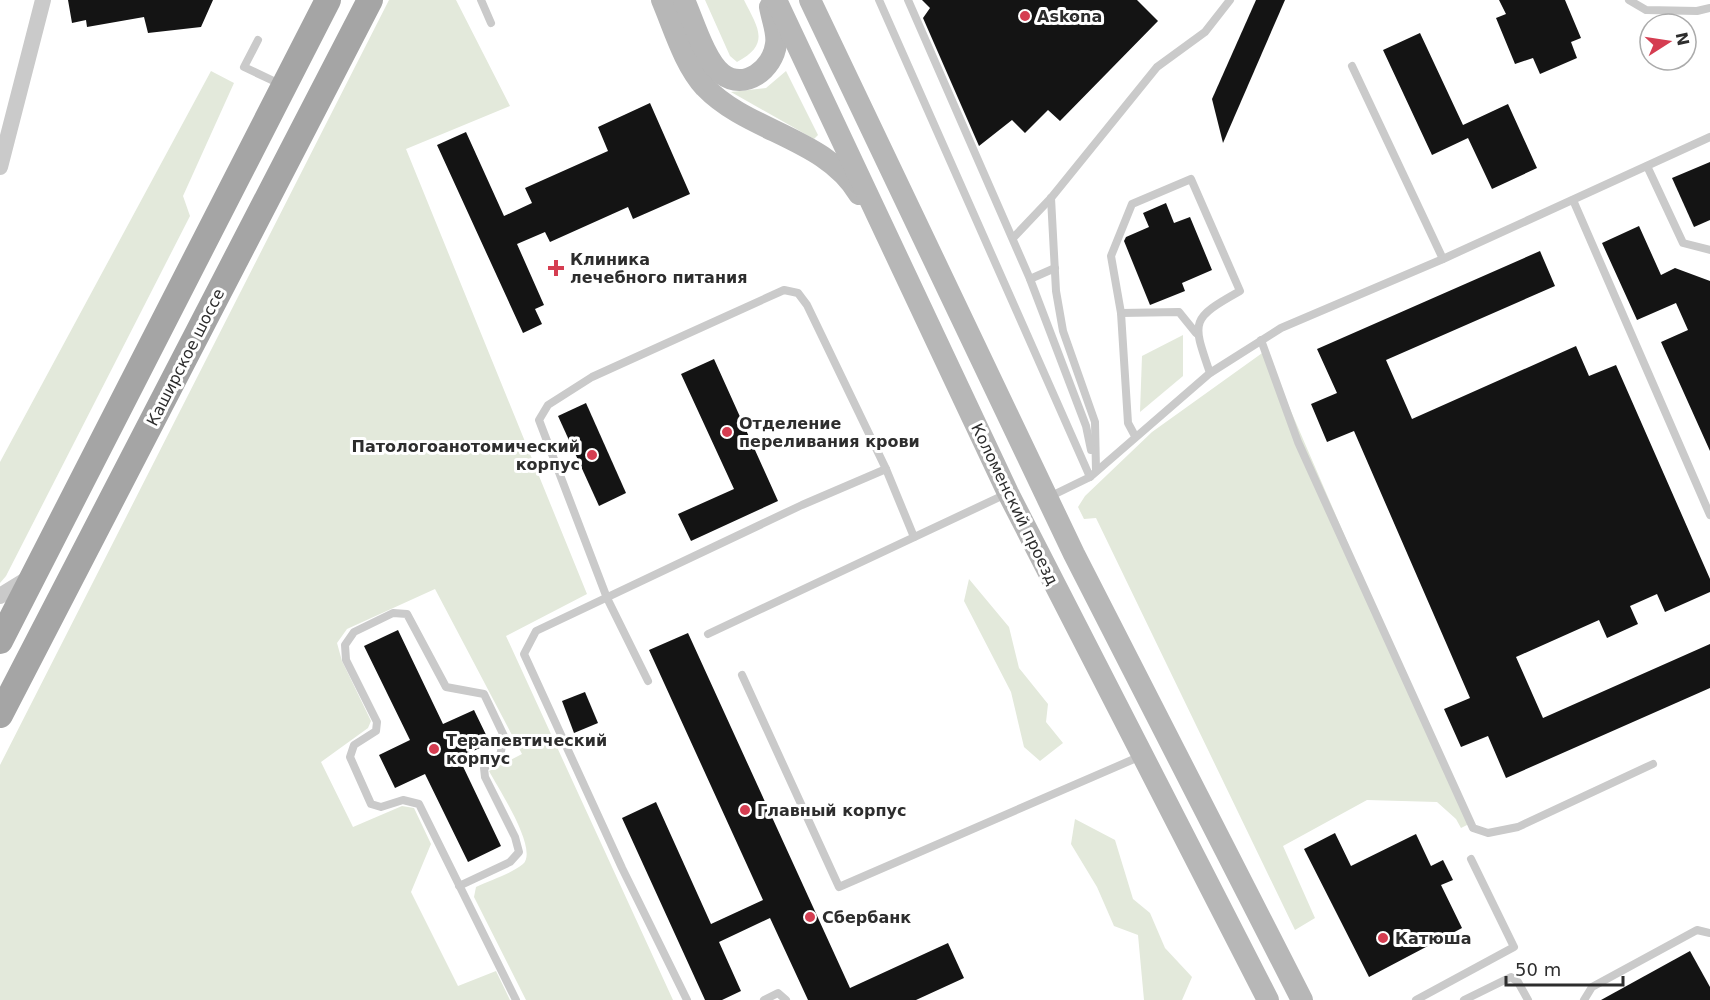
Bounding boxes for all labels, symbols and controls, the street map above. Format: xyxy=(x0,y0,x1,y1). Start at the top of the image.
place label: Askona xyxy=(1037,7,1102,26)
marker: Askona xyxy=(1018,9,1032,23)
north arrow xyxy=(1638,12,1698,72)
text: N xyxy=(1671,30,1693,48)
place label: Клиника лечебного питания xyxy=(570,250,747,287)
marker: Клиника лечебного питания xyxy=(547,259,565,277)
street label: Каширское шоссе xyxy=(143,285,228,429)
place label: Отделение переливания крови xyxy=(739,414,920,451)
street label: Коломенский проезд xyxy=(967,420,1062,588)
marker: Отделение переливания крови xyxy=(720,425,734,439)
place label: Патологоанотомический корпус xyxy=(351,437,580,474)
marker: Патологоанотомический корпус xyxy=(585,448,599,462)
place label: Терапевтический корпус xyxy=(446,731,607,768)
marker: Терапевтический корпус xyxy=(427,742,441,756)
place label: Главный корпус xyxy=(757,801,906,820)
marker: Главный корпус xyxy=(738,803,752,817)
place label: Сбербанк xyxy=(822,908,911,927)
marker: Сбербанк xyxy=(803,910,817,924)
place label: Катюша xyxy=(1395,929,1472,948)
marker: Катюша xyxy=(1376,931,1390,945)
scale bar xyxy=(1506,949,1623,987)
text: 50 m xyxy=(1515,959,1561,980)

